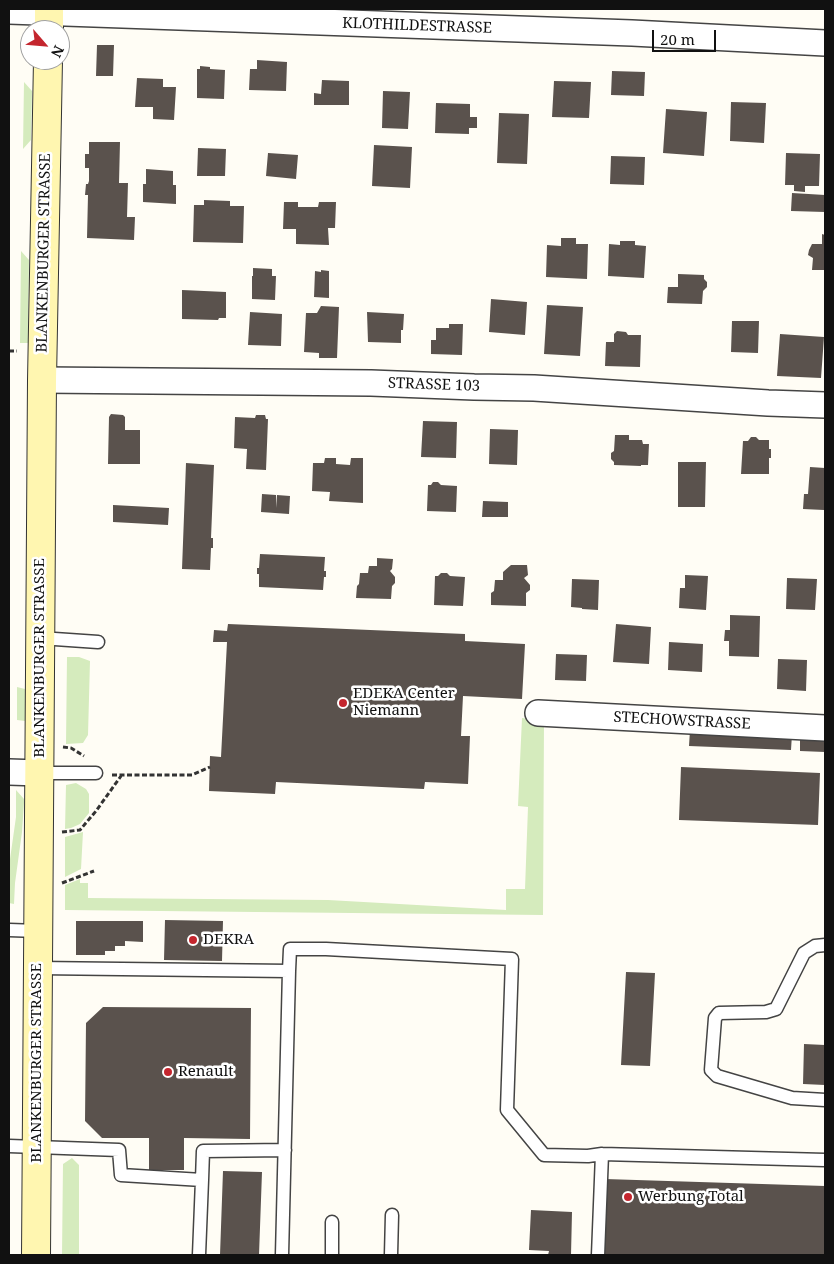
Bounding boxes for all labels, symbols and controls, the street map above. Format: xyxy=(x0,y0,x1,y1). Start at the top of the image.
street label: KLOTHILDESTRASSE xyxy=(342,14,492,38)
north arrow xyxy=(20,20,70,70)
scale bar xyxy=(654,20,718,52)
text: 20 m xyxy=(660,29,695,49)
text: N xyxy=(47,42,69,61)
street label: BLANKENBURGER STRASSE xyxy=(33,153,55,353)
street label: STRASSE 103 xyxy=(388,374,480,396)
street label: BLANKENBURGER STRASSE xyxy=(31,558,49,758)
place label: EDEKA Center Niemann xyxy=(353,685,455,720)
marker: EDEKA Center Niemann xyxy=(337,697,349,709)
street label: STECHOWSTRASSE xyxy=(613,708,751,734)
place label: DEKRA xyxy=(203,931,254,949)
marker: DEKRA xyxy=(187,934,199,946)
street label: BLANKENBURGER STRASSE xyxy=(28,963,46,1163)
place label: Renault xyxy=(178,1063,233,1081)
marker: Renault xyxy=(162,1066,174,1078)
place label: Werbung Total xyxy=(638,1188,744,1206)
marker: Werbung Total xyxy=(622,1191,634,1203)

